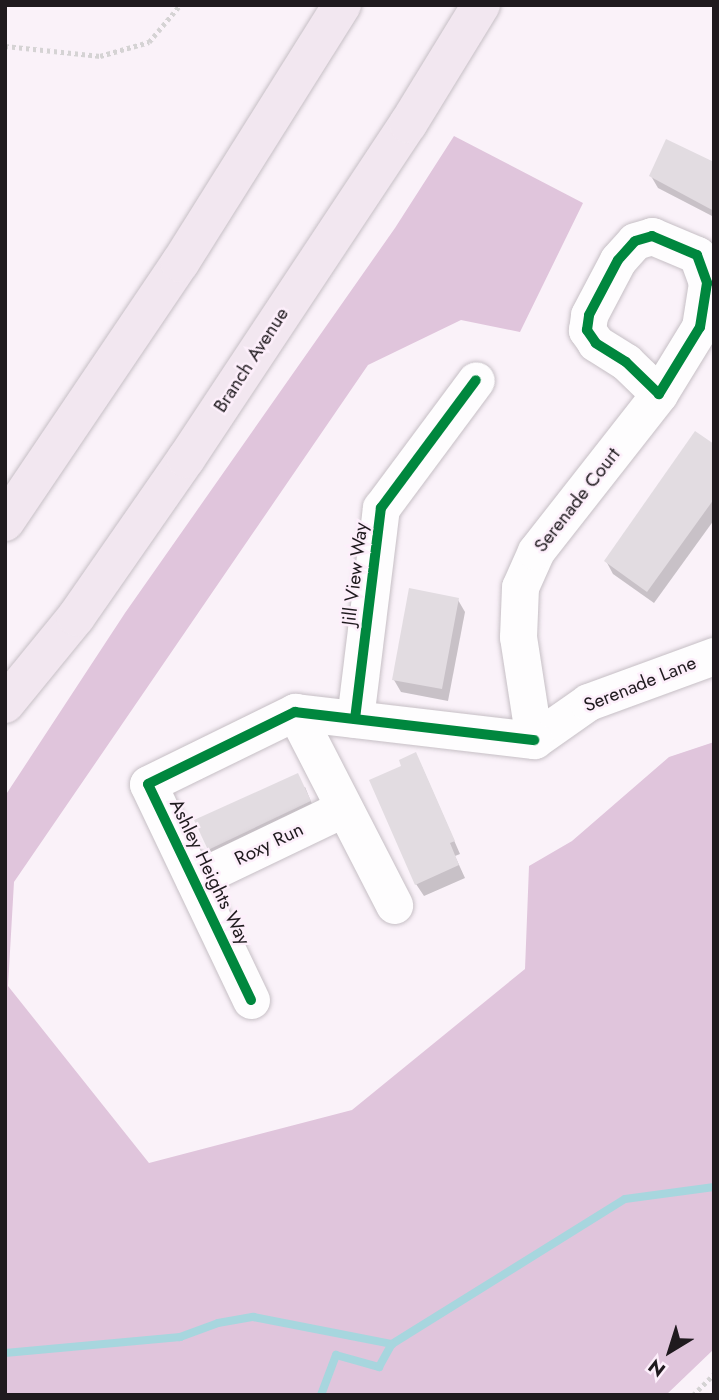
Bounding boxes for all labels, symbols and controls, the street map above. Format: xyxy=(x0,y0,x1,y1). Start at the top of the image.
street label: Branch Avenue xyxy=(209,303,293,417)
street label: Serenade Court xyxy=(529,443,625,557)
street label: Jill View Way xyxy=(337,521,373,627)
street label: Serenade Lane xyxy=(581,651,699,717)
street label: Ashley Heights Way xyxy=(165,795,255,949)
street label: Roxy Run xyxy=(231,818,307,870)
north arrow xyxy=(635,1316,705,1386)
text: N xyxy=(643,1353,671,1383)

